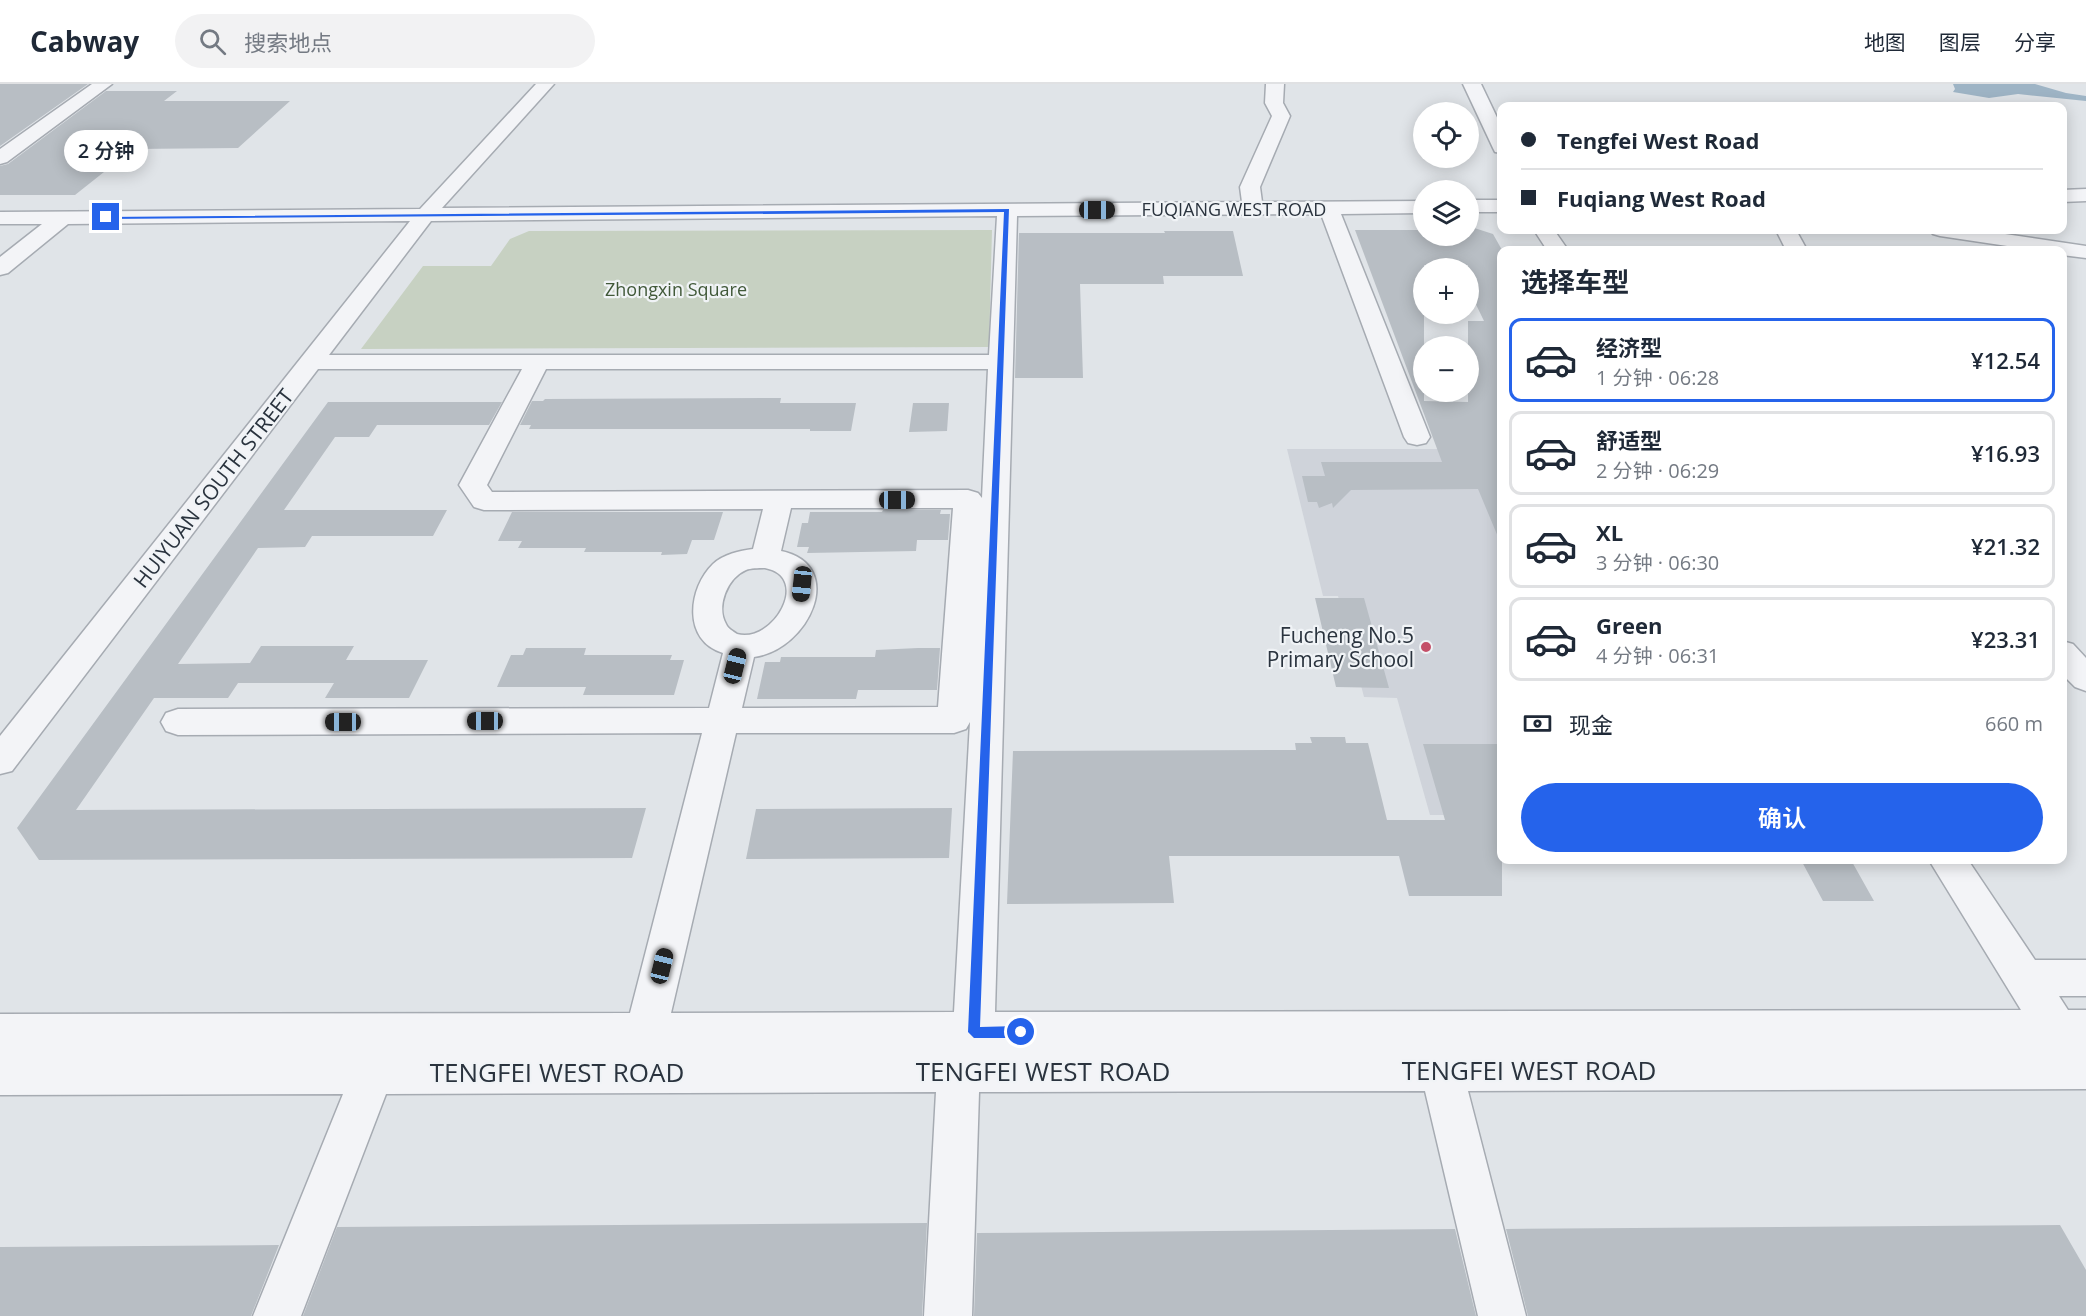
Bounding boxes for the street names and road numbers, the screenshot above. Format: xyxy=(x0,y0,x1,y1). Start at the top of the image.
street label: FUQIANG WEST ROAD xyxy=(1142,197,1326,221)
street label: HUIYUAN SOUTH STREET xyxy=(127,383,300,593)
street label: TENGFEI WEST ROAD xyxy=(1402,1052,1656,1088)
street label: TENGFEI WEST ROAD xyxy=(916,1053,1170,1089)
street label: TENGFEI WEST ROAD xyxy=(430,1054,684,1090)

